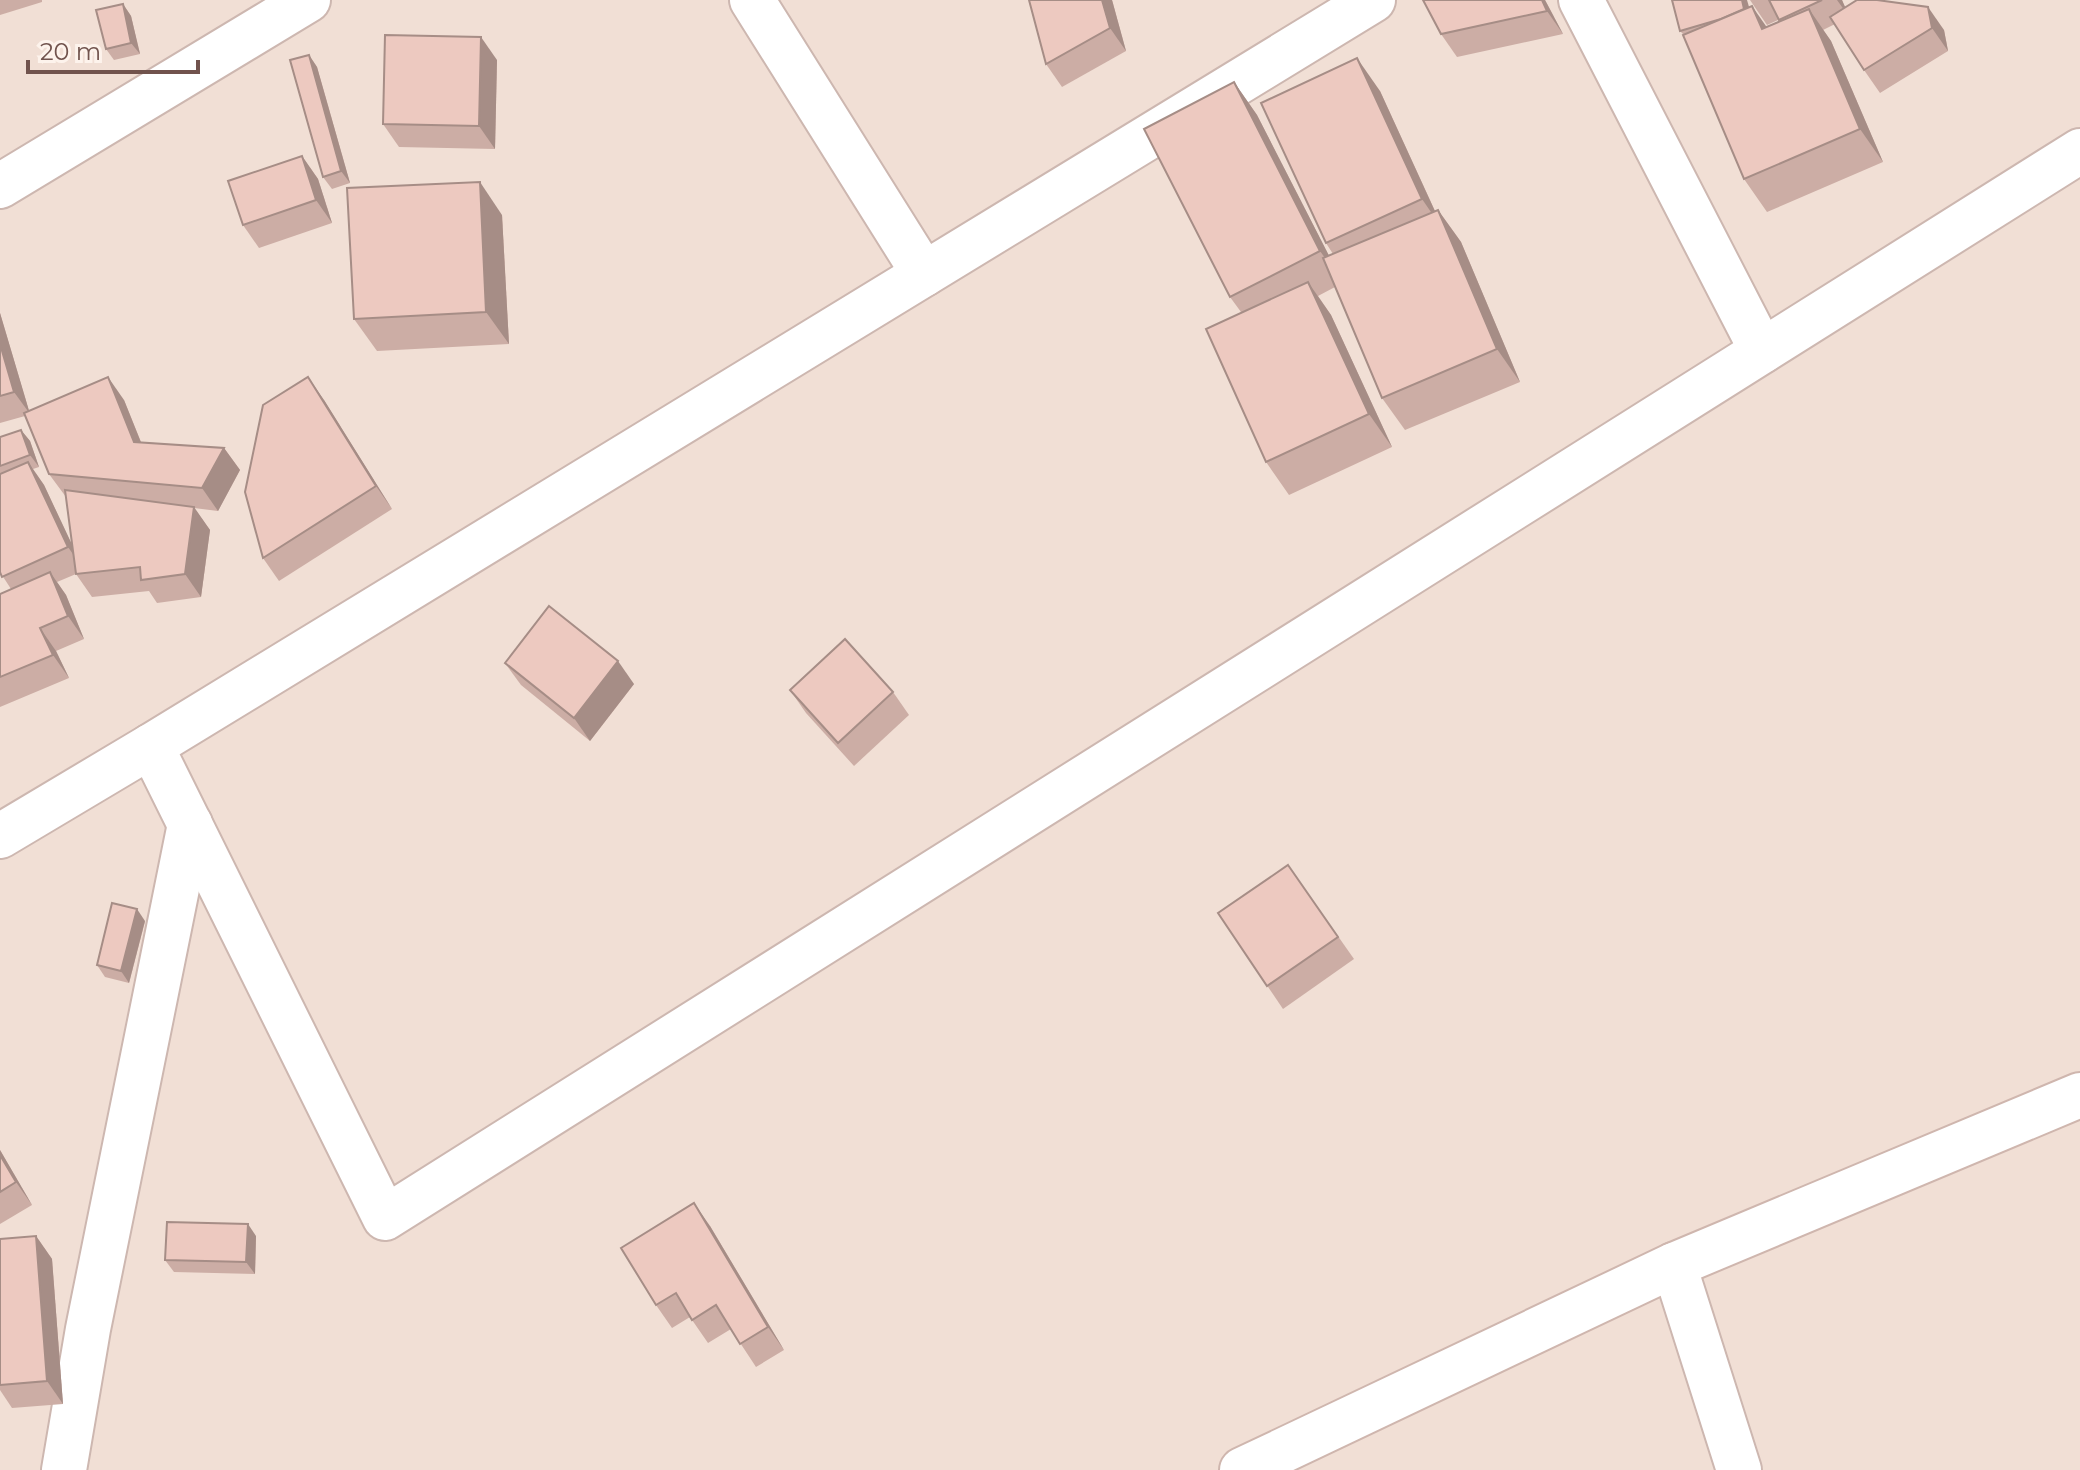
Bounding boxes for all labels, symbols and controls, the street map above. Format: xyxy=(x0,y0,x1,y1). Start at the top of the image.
scale bar xyxy=(28,24,198,74)
text: 20 m xyxy=(40,37,101,66)

